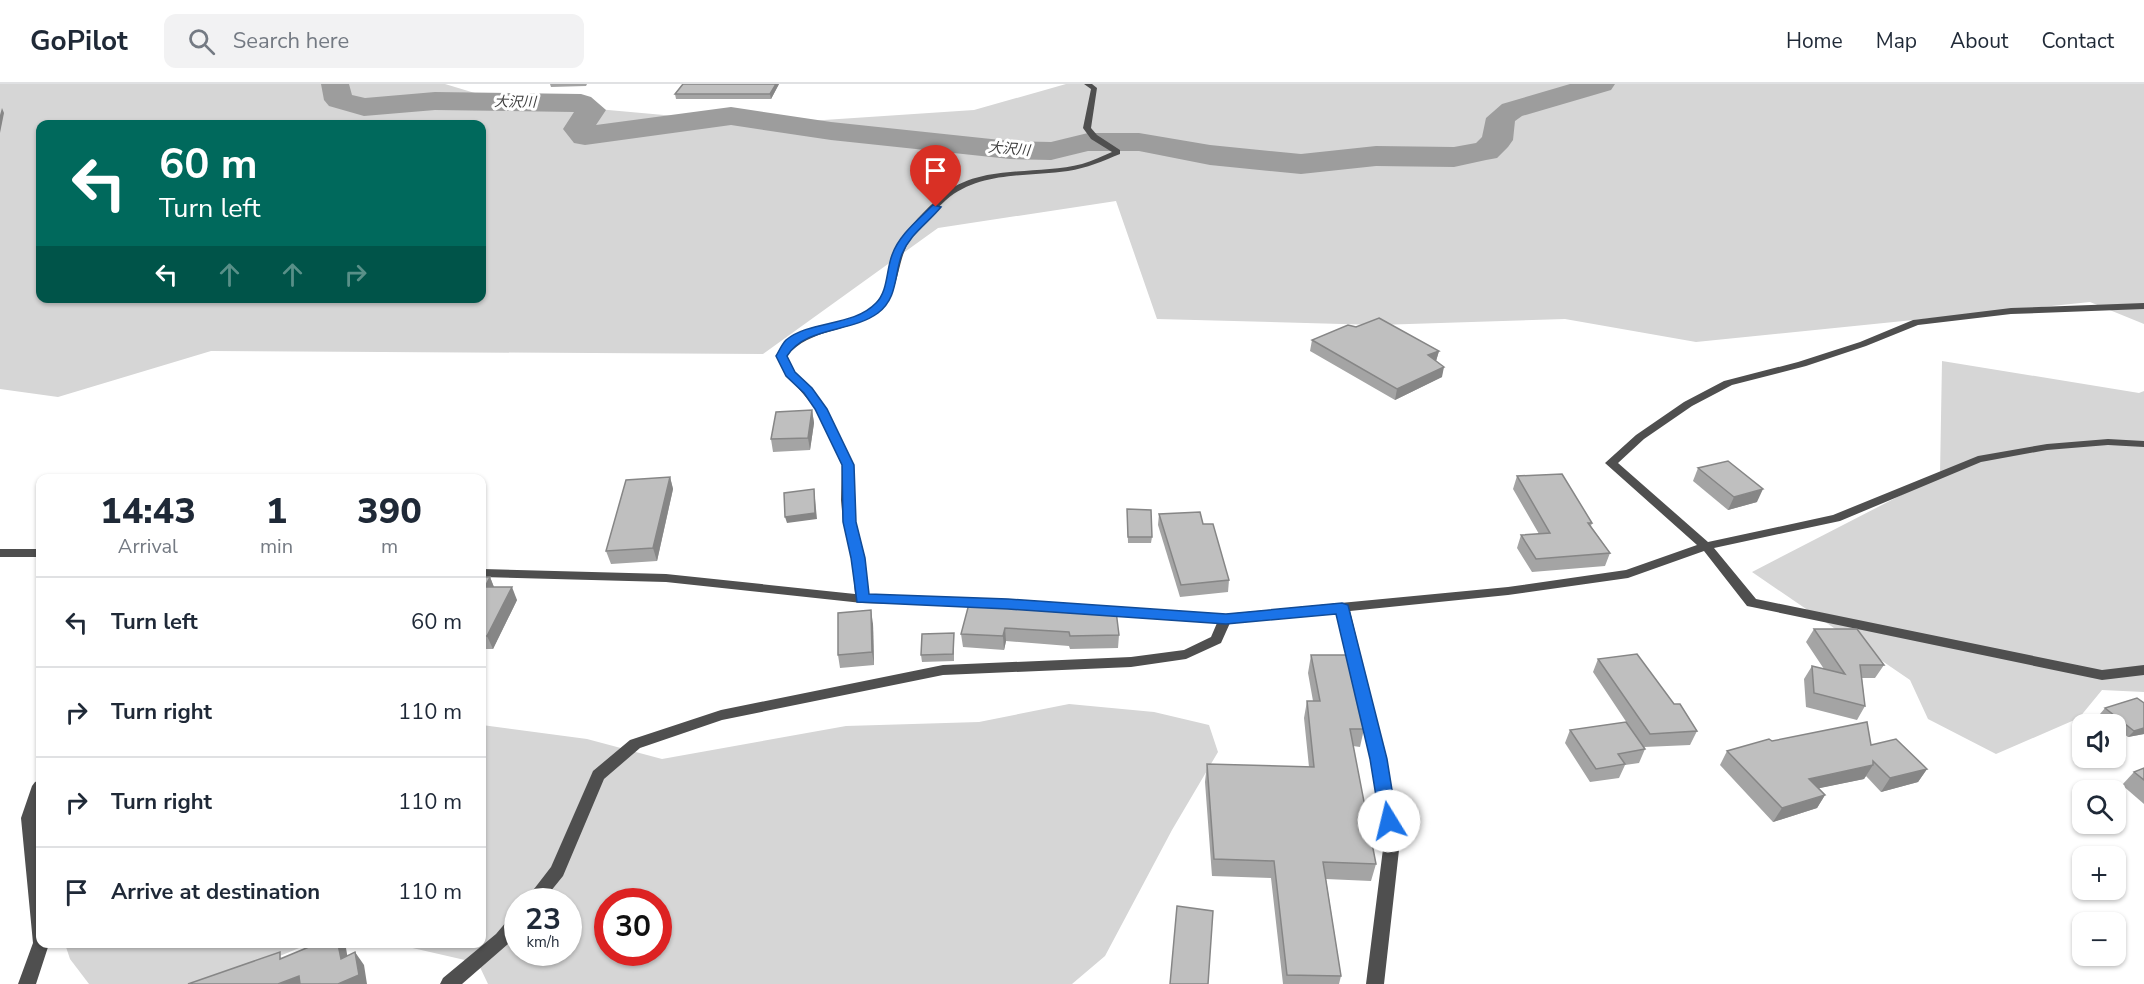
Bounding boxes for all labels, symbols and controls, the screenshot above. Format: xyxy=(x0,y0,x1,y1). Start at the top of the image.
search box xyxy=(164,14,584,68)
text: GoPilot xyxy=(30,22,128,60)
icon: search xyxy=(185,25,218,58)
text: Search here xyxy=(233,26,349,56)
text: Home xyxy=(1786,27,1843,55)
text: Map xyxy=(1876,27,1917,55)
text: About xyxy=(1950,27,2008,55)
text: Contact xyxy=(2041,27,2114,55)
water label: 大沢川 xyxy=(494,92,538,112)
text: 60 m xyxy=(159,136,258,193)
water label: 大沢川 xyxy=(987,138,1033,160)
icon: left xyxy=(60,144,138,222)
pin xyxy=(910,145,961,207)
icon: arrive xyxy=(919,154,952,187)
text: Turn left xyxy=(159,190,260,227)
icon: left xyxy=(150,258,183,291)
icon: ahead xyxy=(213,258,246,291)
icon: ahead xyxy=(276,258,309,291)
icon: right xyxy=(339,258,372,291)
text: 14:43 xyxy=(100,487,196,536)
text: 1 xyxy=(266,487,287,536)
text: 390 xyxy=(357,487,422,536)
text: Arrival xyxy=(118,533,178,560)
text: min xyxy=(260,533,293,560)
text: m xyxy=(381,533,398,560)
icon: left xyxy=(60,606,93,639)
text: Turn left xyxy=(111,607,198,637)
text: 60 m xyxy=(411,607,462,637)
icon: right xyxy=(60,696,93,729)
text: Turn right xyxy=(111,697,212,727)
text: 110 m xyxy=(398,697,462,727)
map controls xyxy=(2072,714,2126,966)
button: sound xyxy=(2072,714,2126,768)
button: search xyxy=(2072,780,2126,834)
icon: right xyxy=(60,786,93,819)
text: Turn right xyxy=(111,787,212,817)
text: 110 m xyxy=(398,787,462,817)
position arrow xyxy=(1357,789,1421,853)
button: + xyxy=(2072,846,2126,900)
icon: arrive xyxy=(60,876,93,909)
text: Arrive at destination xyxy=(111,877,320,907)
text: 110 m xyxy=(398,877,462,907)
speed limit sign: 30 xyxy=(594,888,672,966)
text: 23 xyxy=(525,899,561,940)
button: − xyxy=(2072,912,2126,966)
text: km/h xyxy=(526,932,560,952)

